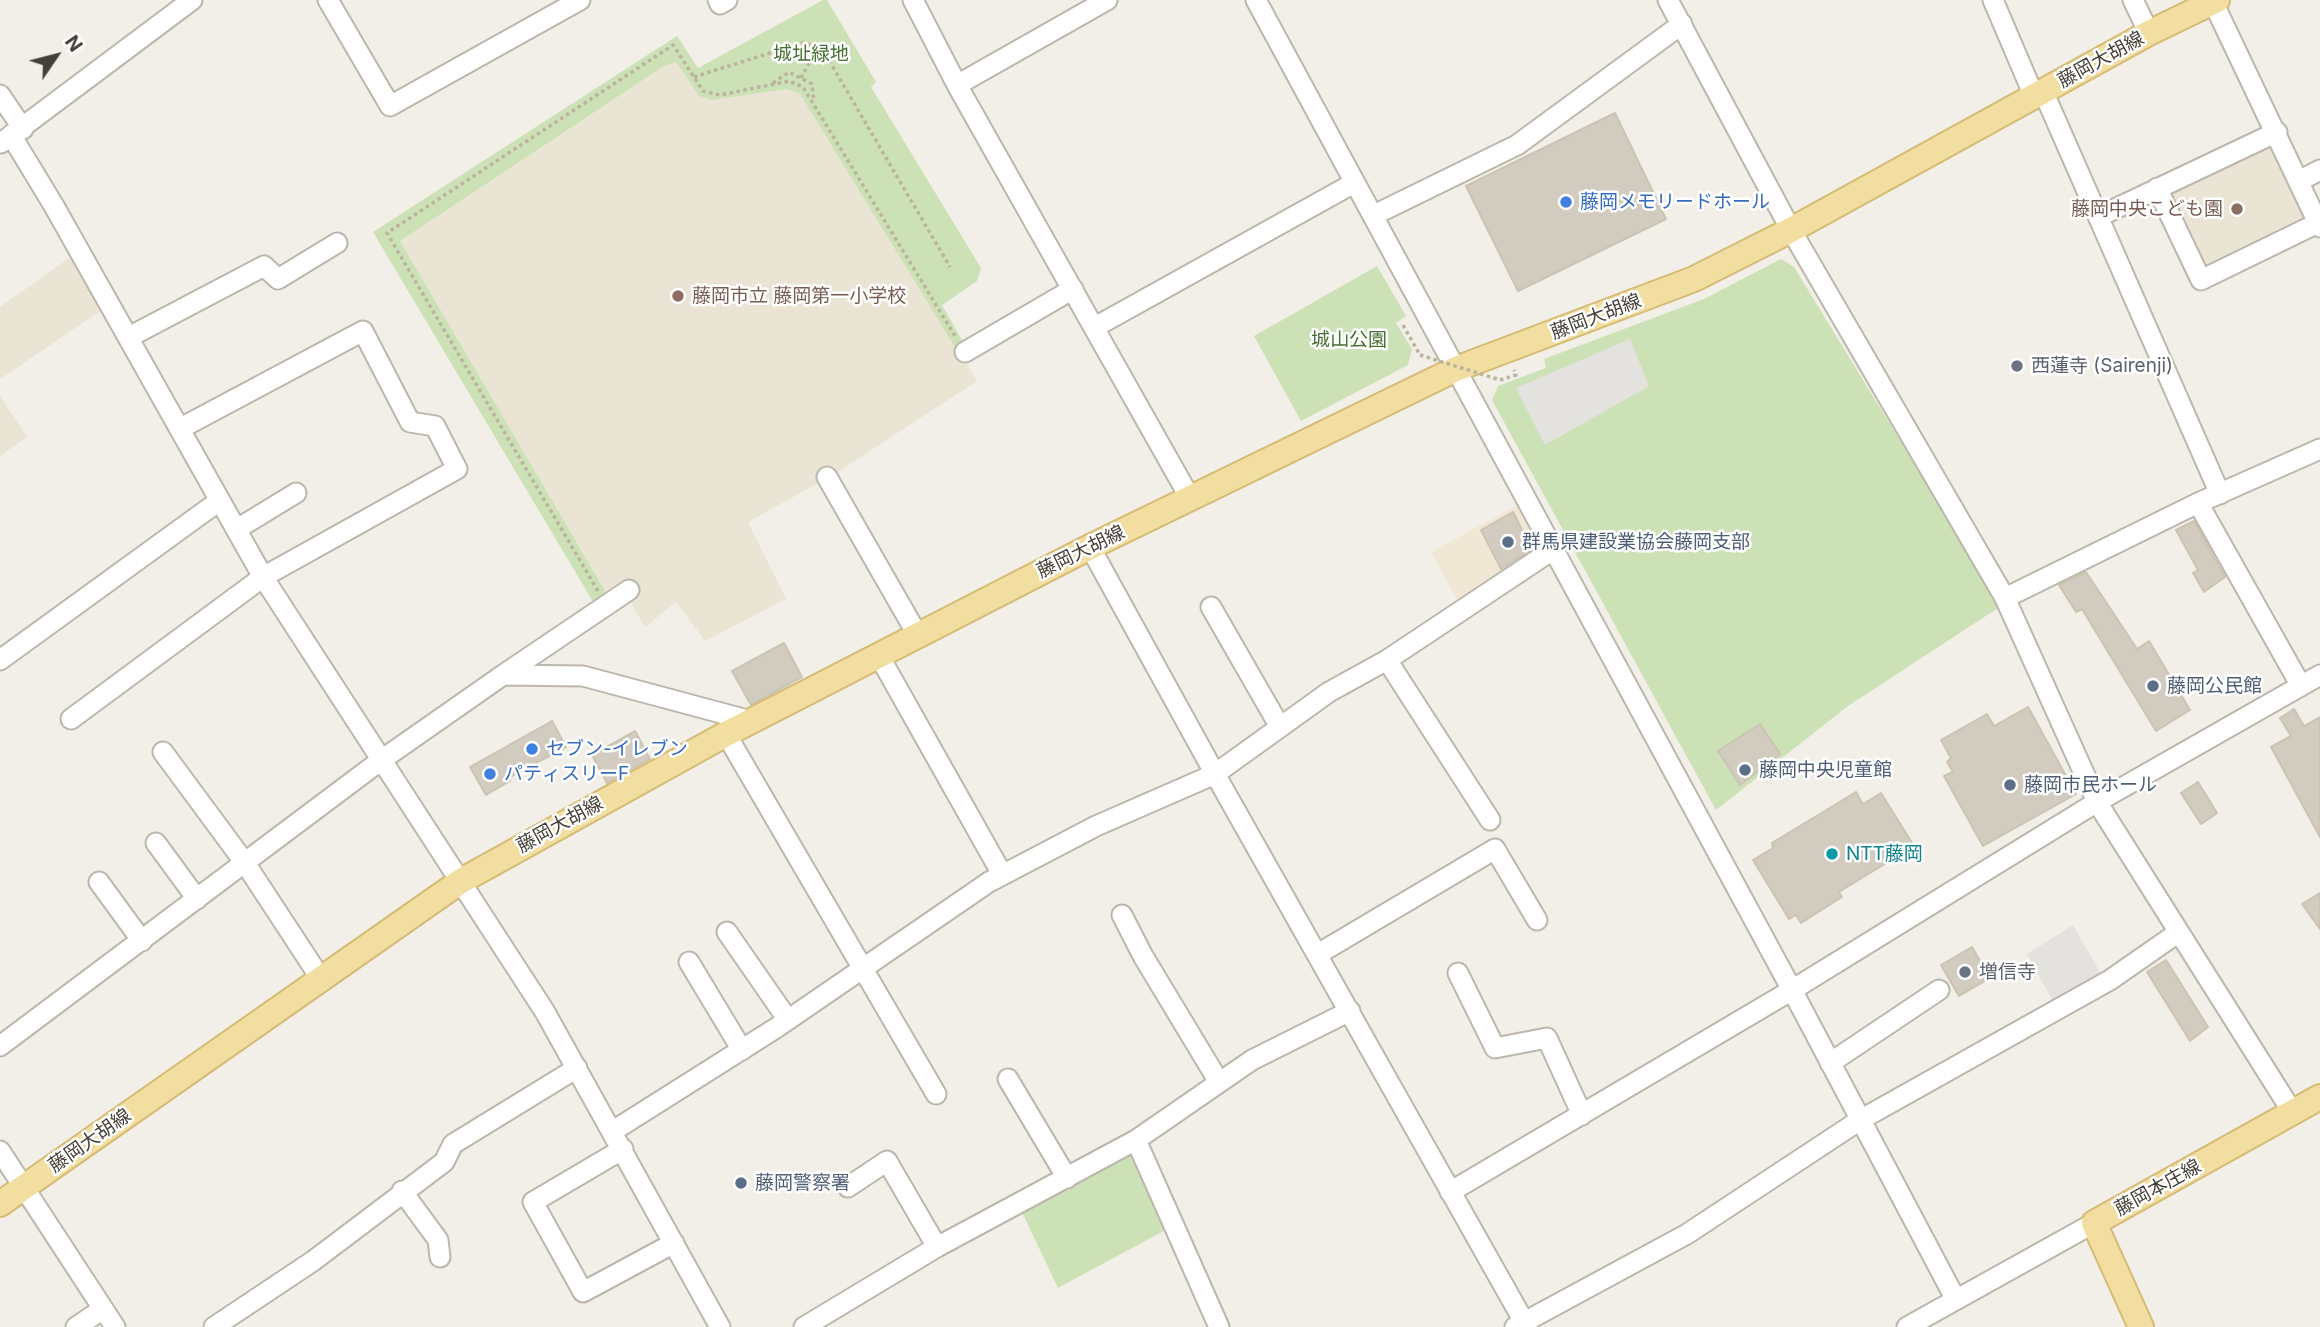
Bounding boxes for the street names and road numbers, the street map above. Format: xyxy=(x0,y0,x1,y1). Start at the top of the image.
street label: 藤岡大胡線 xyxy=(2054,27,2148,93)
street label: 藤岡大胡線 xyxy=(1548,289,1644,345)
street label: 藤岡大胡線 xyxy=(1033,521,1129,583)
street label: 藤岡大胡線 xyxy=(513,792,607,858)
street label: 藤岡大胡線 xyxy=(45,1104,135,1178)
street label: 藤岡本庄線 xyxy=(2111,1155,2205,1221)

